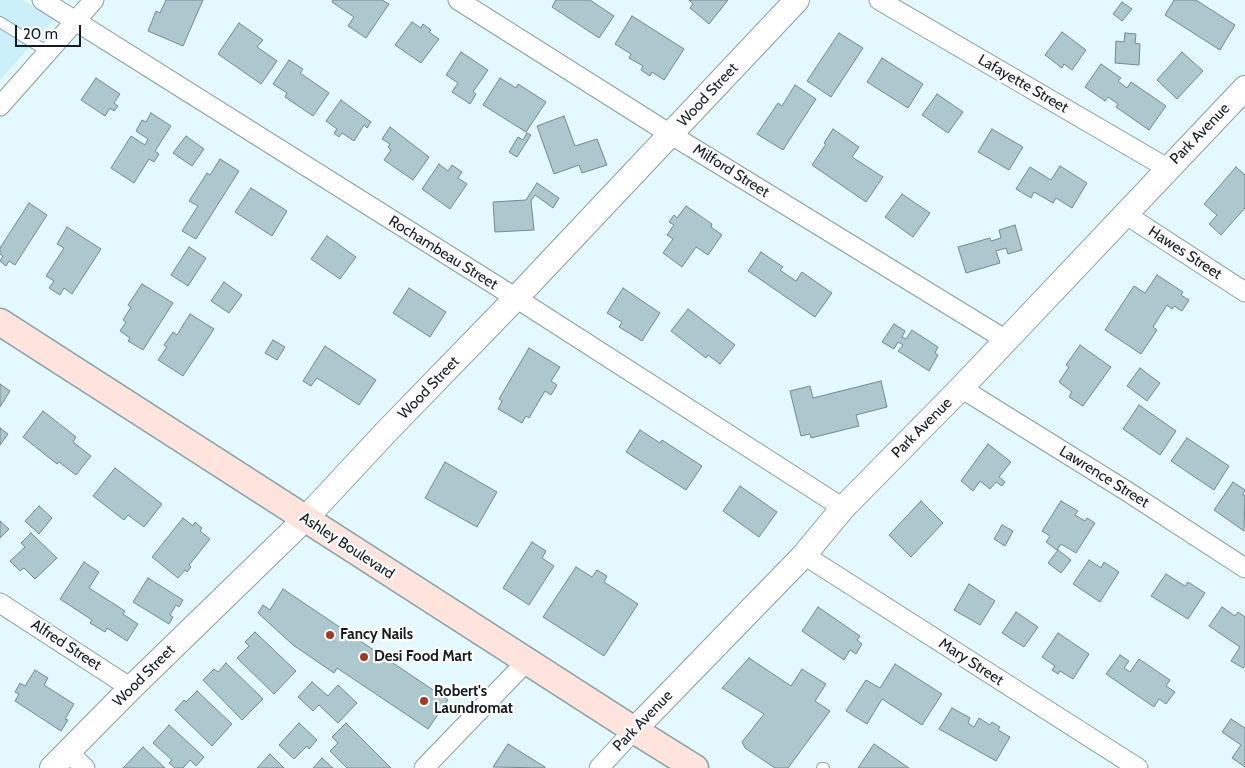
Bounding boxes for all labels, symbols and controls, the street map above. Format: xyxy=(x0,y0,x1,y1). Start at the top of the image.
scale bar xyxy=(18,15,84,47)
text: 20 m xyxy=(23,25,58,43)
street label: Lafayette Street xyxy=(975,51,1071,117)
street label: Wood Street xyxy=(674,59,742,131)
street label: Park Avenue xyxy=(1166,100,1234,168)
street label: Milford Street xyxy=(690,140,772,202)
street label: Rochambeau Street xyxy=(385,212,501,294)
street label: Hawes Street xyxy=(1145,223,1225,283)
street label: Wood Street xyxy=(395,353,463,423)
street label: Park Avenue xyxy=(888,394,956,462)
street label: Lawrence Street xyxy=(1056,442,1152,512)
street label: Ashley Boulevard xyxy=(296,509,398,583)
street label: Alfred Street xyxy=(28,616,104,674)
place label: Fancy Nails xyxy=(340,626,413,644)
marker: Fancy Nails xyxy=(324,629,336,641)
street label: Mary Street xyxy=(935,634,1007,690)
street label: Wood Street xyxy=(109,641,179,711)
place label: Desi Food Mart xyxy=(374,648,472,666)
marker: Desi Food Mart xyxy=(358,651,370,663)
place label: Robert's Laundromat xyxy=(434,683,513,718)
street label: Park Avenue xyxy=(609,687,677,755)
marker: Robert's Laundromat xyxy=(418,695,430,707)

